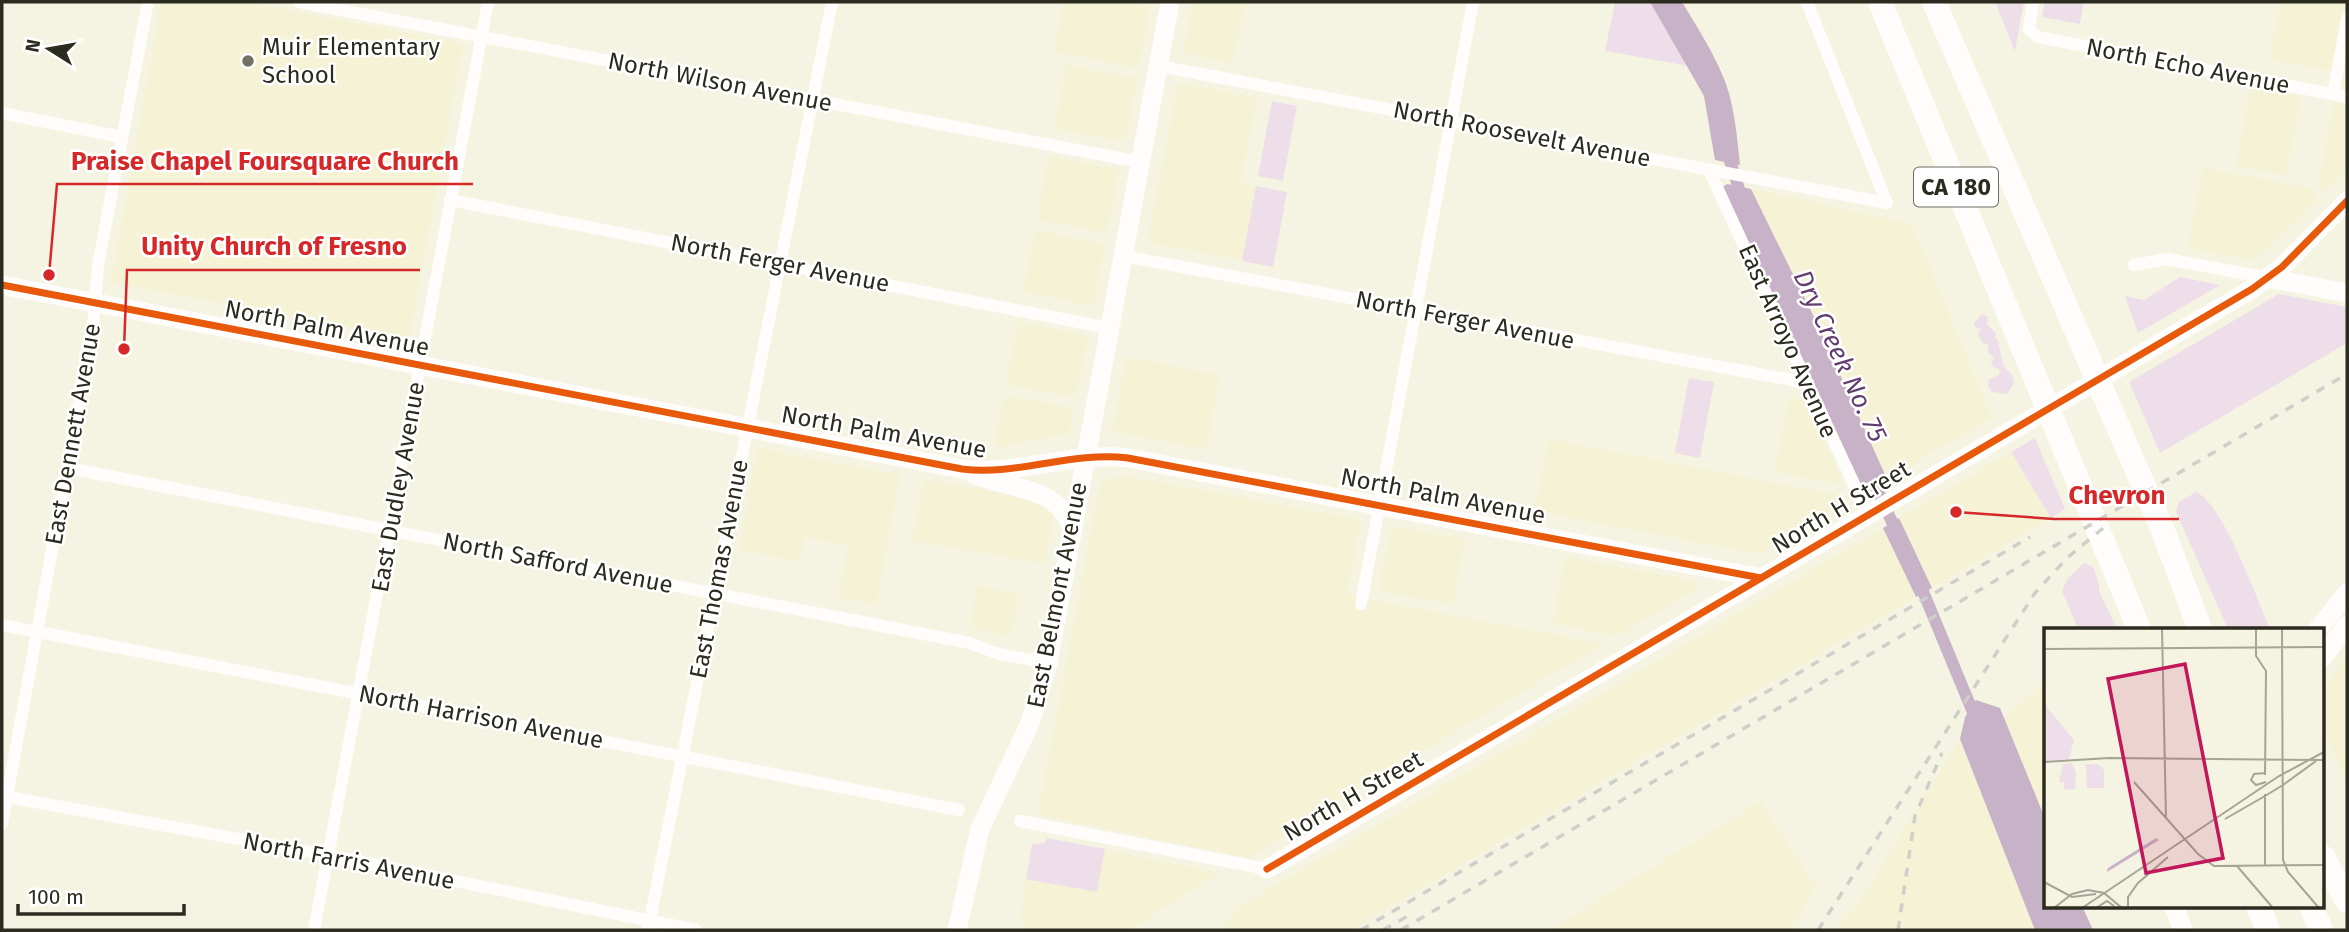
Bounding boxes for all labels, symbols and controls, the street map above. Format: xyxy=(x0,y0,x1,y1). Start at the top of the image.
north arrow xyxy=(14,14,84,84)
place label: Muir Elementary School xyxy=(262,33,440,89)
street label: North Echo Avenue xyxy=(2084,33,2292,99)
text: N xyxy=(20,37,45,54)
street label: North Wilson Avenue xyxy=(606,47,834,117)
marker: Muir Elementary School xyxy=(240,53,256,69)
street label: North Roosevelt Avenue xyxy=(1391,95,1653,173)
callout: Praise Chapel Foursquare Church xyxy=(57,137,473,184)
text: Praise Chapel Foursquare Church xyxy=(71,146,459,177)
road number: CA 180 xyxy=(1914,168,1998,206)
callout: Unity Church of Fresno xyxy=(127,223,420,270)
street label: North Ferger Avenue xyxy=(668,228,892,298)
text: Unity Church of Fresno xyxy=(141,231,407,262)
street label: East Arroyo Avenue xyxy=(1733,240,1843,442)
water label: Dry Creek No. 75 xyxy=(1787,265,1893,447)
street label: North Ferger Avenue xyxy=(1353,285,1577,355)
street label: North Palm Avenue xyxy=(222,294,432,362)
street label: East Dennett Avenue xyxy=(40,321,106,547)
street label: East Dudley Avenue xyxy=(366,380,430,594)
street label: North Palm Avenue xyxy=(779,400,989,464)
street label: North H Street xyxy=(1767,455,1916,559)
street label: East Thomas Avenue xyxy=(684,457,754,681)
street label: North Palm Avenue xyxy=(1338,462,1548,530)
callout: Chevron xyxy=(2054,472,2179,519)
street label: East Belmont Avenue xyxy=(1021,480,1093,710)
text: Chevron xyxy=(2068,480,2166,511)
street label: North Safford Avenue xyxy=(441,527,675,599)
inset map xyxy=(2044,628,2324,908)
street label: North Harrison Avenue xyxy=(356,680,606,754)
street label: North H Street xyxy=(1278,745,1428,847)
street label: North Farris Avenue xyxy=(241,827,457,895)
scale bar xyxy=(18,872,184,916)
text: 100 m xyxy=(28,884,84,910)

